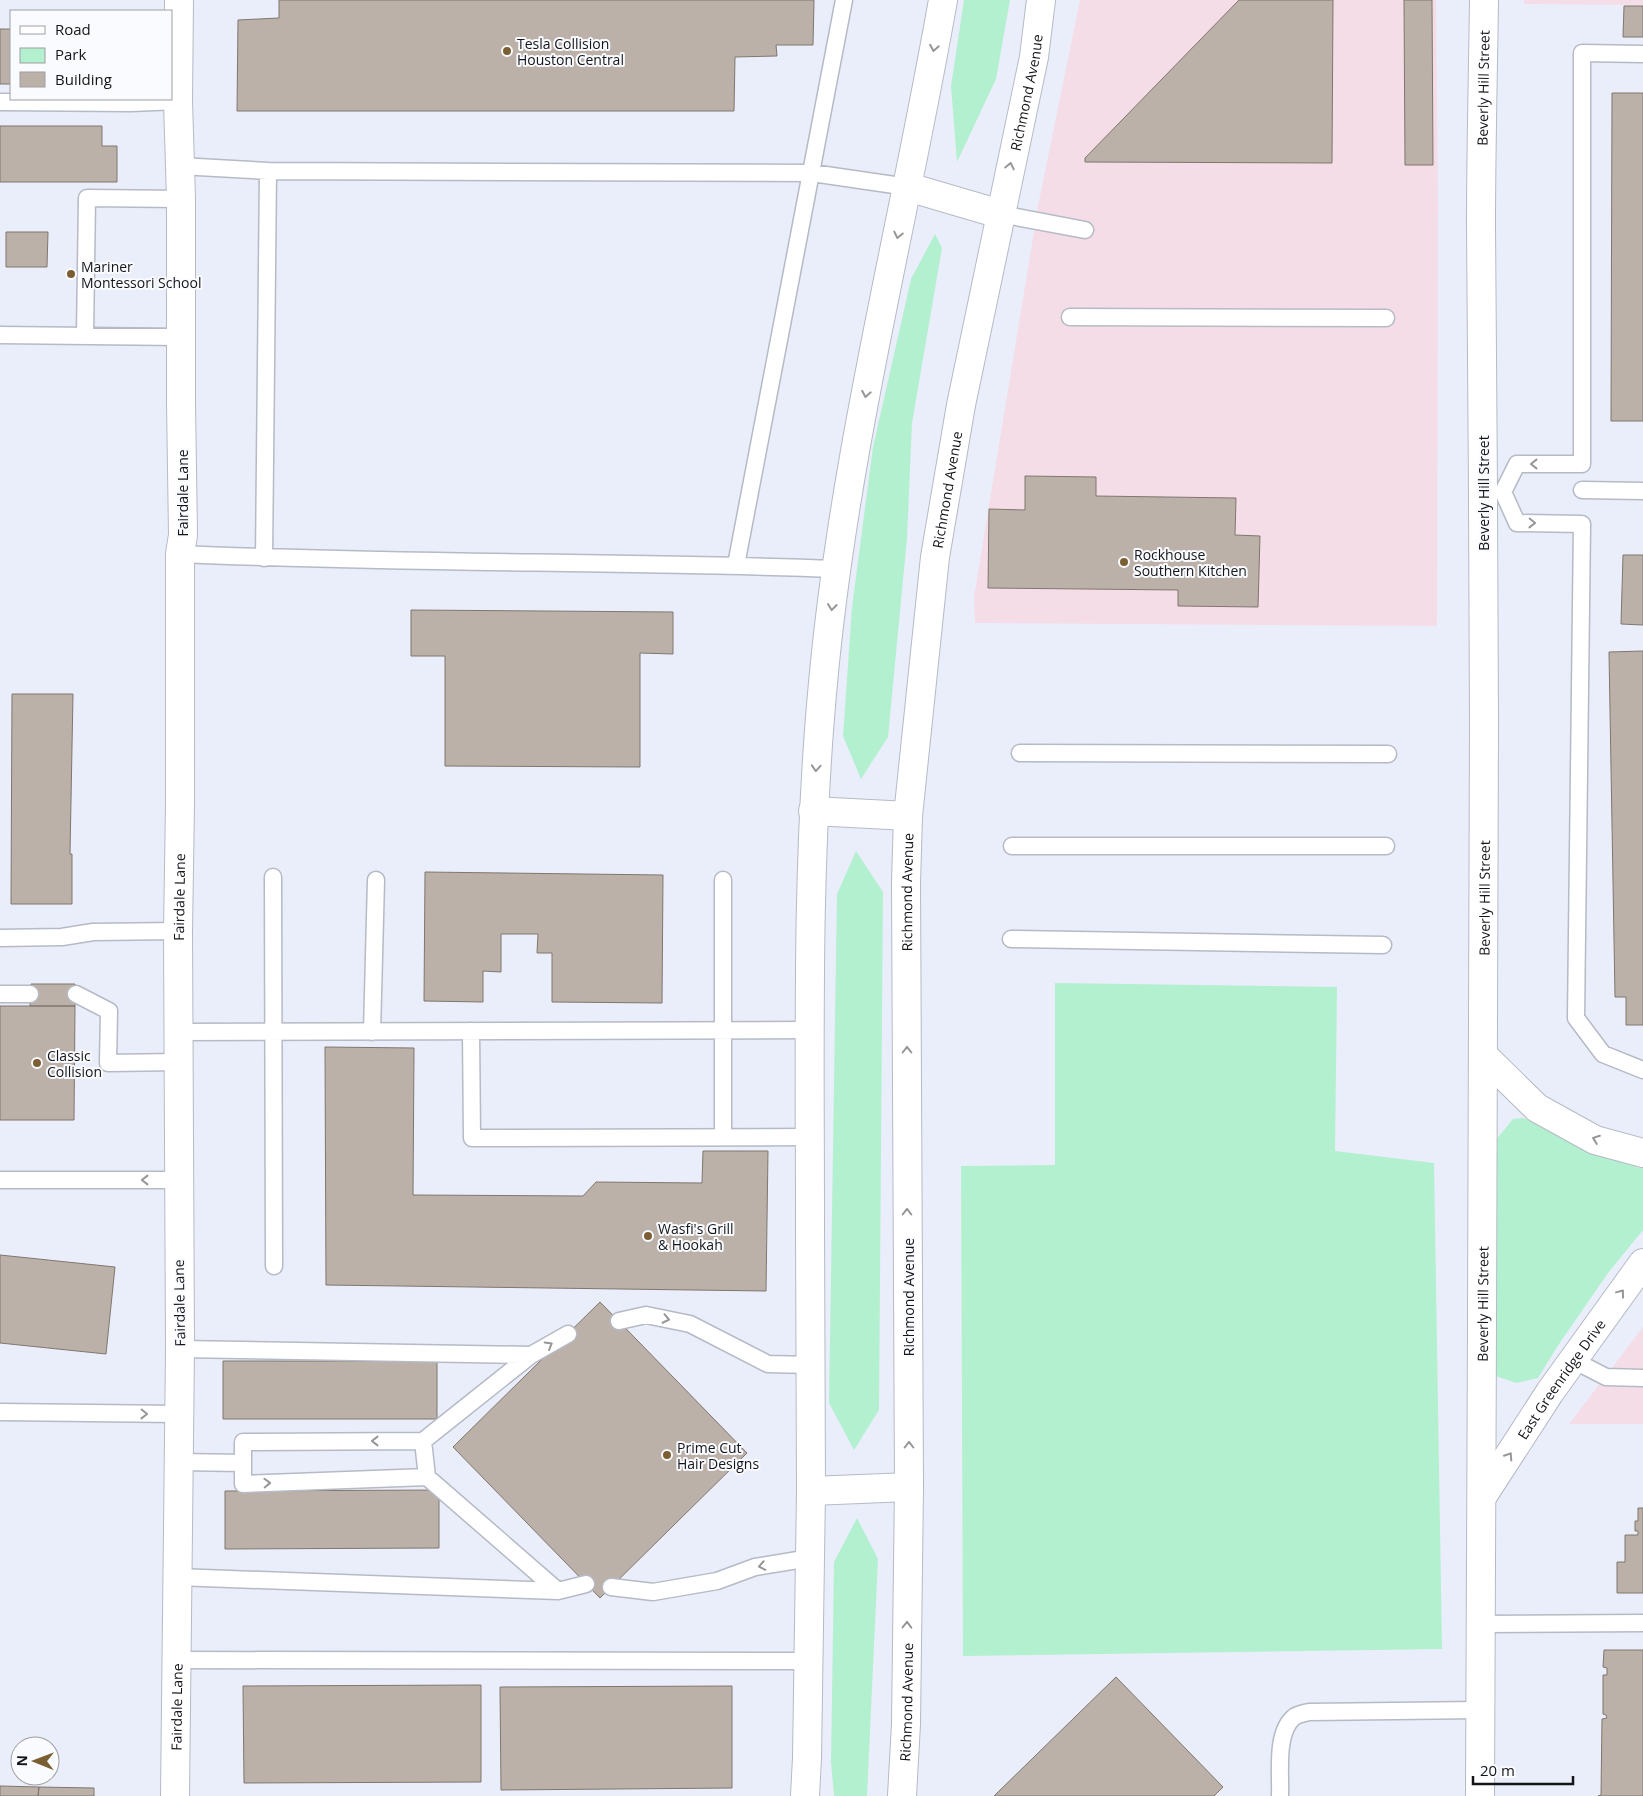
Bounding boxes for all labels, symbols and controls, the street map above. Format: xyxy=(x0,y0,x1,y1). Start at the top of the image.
legend xyxy=(10,10,172,100)
text: Road xyxy=(55,19,91,39)
street label: Beverly Hill Street xyxy=(1472,30,1493,146)
street label: Richmond Avenue xyxy=(1005,33,1046,153)
place label: Tesla Collision Houston Central xyxy=(517,34,624,69)
text: Park xyxy=(55,44,86,64)
one-way arrow xyxy=(930,44,940,52)
marker: Tesla Collision Houston Central xyxy=(501,45,513,57)
text: Building xyxy=(55,69,112,89)
one-way arrow xyxy=(1004,162,1015,171)
one-way arrow xyxy=(893,231,904,240)
place label: Mariner Montessori School xyxy=(81,257,201,292)
marker: Mariner Montessori School xyxy=(65,268,77,280)
one-way arrow xyxy=(861,390,871,399)
street label: Richmond Avenue xyxy=(927,429,966,550)
street label: Beverly Hill Street xyxy=(1474,435,1493,551)
street label: Fairdale Lane xyxy=(173,449,192,537)
one-way arrow xyxy=(1529,459,1537,469)
one-way arrow xyxy=(1528,518,1536,528)
place label: Rockhouse Southern Kitchen xyxy=(1134,545,1247,580)
marker: Rockhouse Southern Kitchen xyxy=(1118,556,1130,568)
one-way arrow xyxy=(827,603,838,611)
one-way arrow xyxy=(811,765,822,773)
street label: Richmond Avenue xyxy=(896,833,917,951)
street label: Beverly Hill Street xyxy=(1474,840,1493,956)
street label: Fairdale Lane xyxy=(168,853,189,941)
place label: Classic Collision xyxy=(47,1046,102,1081)
one-way arrow xyxy=(902,1046,912,1054)
marker: Classic Collision xyxy=(31,1057,43,1069)
one-way arrow xyxy=(1592,1135,1601,1146)
one-way arrow xyxy=(141,1175,149,1185)
one-way arrow xyxy=(902,1208,913,1216)
place label: Wasfi's Grill & Hookah xyxy=(658,1219,734,1254)
marker: Wasfi's Grill & Hookah xyxy=(642,1230,654,1242)
street label: Richmond Avenue xyxy=(899,1238,918,1356)
street label: Beverly Hill Street xyxy=(1472,1246,1492,1362)
street label: Fairdale Lane xyxy=(169,1259,189,1347)
one-way arrow xyxy=(1615,1290,1623,1299)
one-way arrow xyxy=(662,1314,671,1324)
street label: East Greenridge Drive xyxy=(1512,1315,1609,1443)
one-way arrow xyxy=(544,1341,553,1351)
one-way arrow xyxy=(141,1409,149,1419)
one-way arrow xyxy=(370,1436,378,1446)
place label: Prime Cut Hair Designs xyxy=(677,1438,759,1473)
one-way arrow xyxy=(904,1441,914,1448)
marker: Prime Cut Hair Designs xyxy=(661,1449,673,1461)
one-way arrow xyxy=(1502,1452,1512,1461)
one-way arrow xyxy=(264,1478,272,1488)
one-way arrow xyxy=(758,1561,767,1571)
one-way arrow xyxy=(902,1621,912,1628)
street label: Richmond Avenue xyxy=(894,1643,917,1762)
street label: Fairdale Lane xyxy=(166,1663,186,1751)
north arrow xyxy=(10,1736,60,1786)
scale bar xyxy=(1473,1754,1573,1786)
text: N xyxy=(12,1755,31,1767)
text: 20 m xyxy=(1480,1760,1515,1780)

